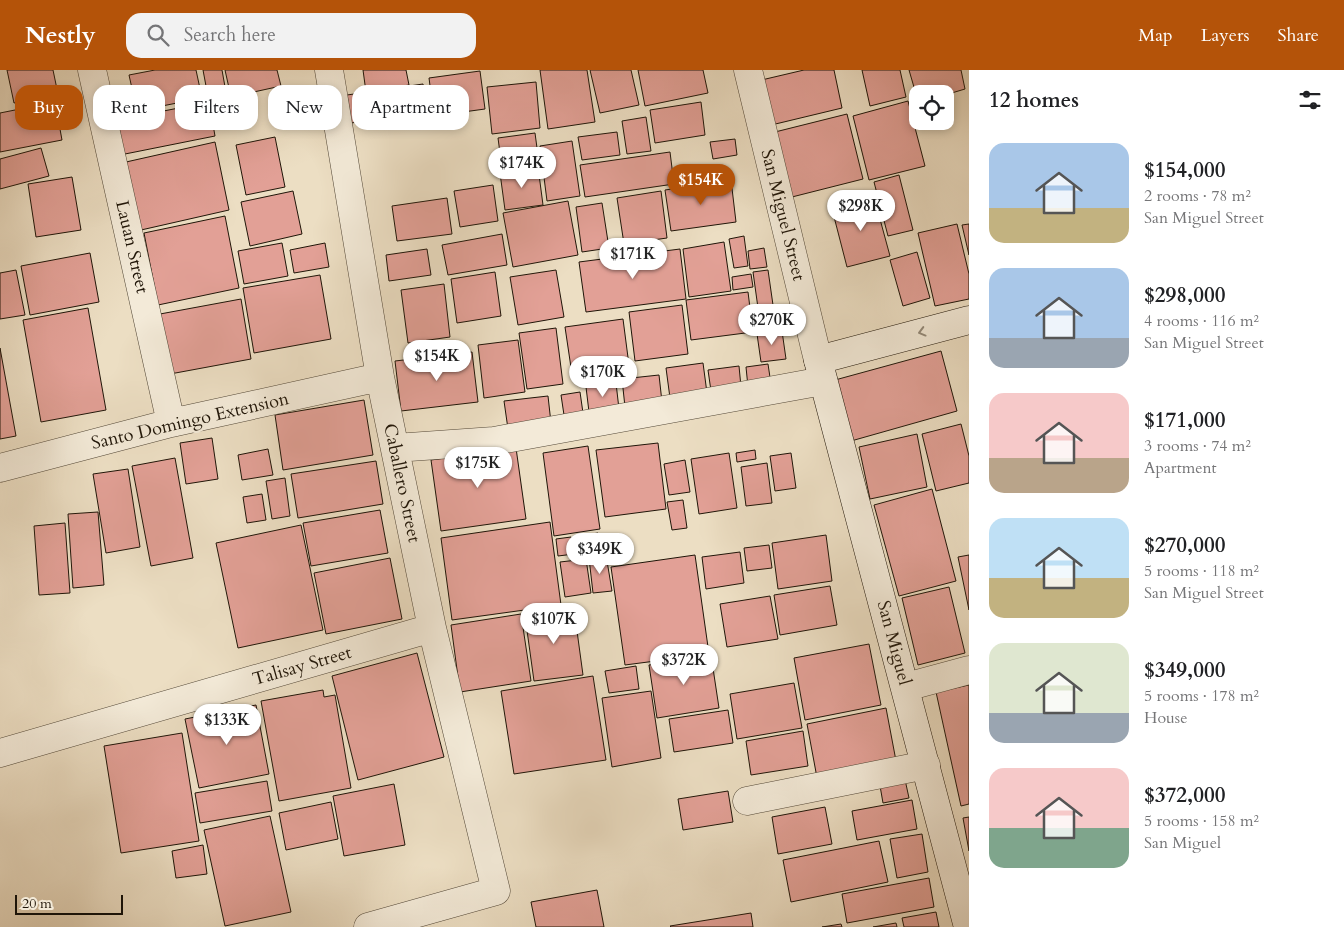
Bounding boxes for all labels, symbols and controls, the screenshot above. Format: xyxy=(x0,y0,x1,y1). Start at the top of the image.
search box xyxy=(126,13,476,58)
text: Nestly xyxy=(25,19,96,52)
icon: search xyxy=(144,21,172,49)
text: Search here xyxy=(184,22,276,48)
text: Map xyxy=(1138,23,1173,48)
text: Layers xyxy=(1201,23,1250,48)
text: Share xyxy=(1278,23,1319,48)
chip: Buy xyxy=(15,85,83,130)
chip: Rent xyxy=(93,85,165,130)
chip: Filters xyxy=(175,85,258,130)
chip: New xyxy=(268,85,342,130)
chip: Apartment xyxy=(352,85,469,130)
map controls xyxy=(909,85,954,130)
button: locate xyxy=(909,85,954,130)
text: 12 homes xyxy=(989,86,1079,115)
icon: filters xyxy=(1296,86,1324,114)
pin: $174K xyxy=(487,146,557,189)
street label: San Miguel Street xyxy=(755,147,812,284)
text: $174K xyxy=(499,152,545,174)
text: $154,000 xyxy=(1144,156,1225,185)
icon: home xyxy=(1029,163,1089,223)
pin: $154K xyxy=(666,164,736,206)
text: $154K xyxy=(678,169,724,191)
text: 2 rooms · 78 m² xyxy=(1144,185,1251,207)
pin: $298K xyxy=(826,190,896,232)
text: $298K xyxy=(838,195,884,217)
street label: Lauan Street xyxy=(109,198,155,296)
text: San Miguel Street xyxy=(1144,207,1264,229)
pin: $171K xyxy=(598,238,668,280)
text: $171K xyxy=(610,243,656,265)
text: $298,000 xyxy=(1144,281,1225,310)
icon: home xyxy=(1029,288,1089,348)
pin: $270K xyxy=(737,304,807,346)
text: $270K xyxy=(749,309,795,331)
text: 4 rooms · 116 m² xyxy=(1144,310,1259,332)
one-way arrow xyxy=(918,327,926,337)
text: San Miguel Street xyxy=(1144,332,1264,354)
pin: $154K xyxy=(402,340,472,382)
text: $154K xyxy=(414,345,460,367)
pin: $170K xyxy=(568,356,638,398)
text: $170K xyxy=(580,361,626,383)
street label: Santo Domingo Extension xyxy=(89,386,292,456)
text: $171,000 xyxy=(1144,406,1225,435)
icon: home xyxy=(1029,413,1089,473)
street label: Caballero Street xyxy=(377,421,427,545)
text: 3 rooms · 74 m² xyxy=(1144,435,1251,457)
pin: $175K xyxy=(443,446,513,489)
text: $175K xyxy=(455,452,501,474)
text: Apartment xyxy=(1144,457,1217,479)
text: $270,000 xyxy=(1144,531,1225,560)
pin: $349K xyxy=(565,532,635,575)
text: $349K xyxy=(577,538,623,560)
icon: home xyxy=(1029,538,1089,598)
text: 5 rooms · 118 m² xyxy=(1144,560,1259,582)
text: San Miguel Street xyxy=(1144,582,1264,604)
street label: San Miguel xyxy=(871,598,917,688)
pin: $107K xyxy=(519,602,589,645)
text: $107K xyxy=(531,608,577,630)
street label: Talisay Street xyxy=(249,640,355,692)
pin: $372K xyxy=(649,644,719,686)
text: $372K xyxy=(661,649,707,671)
text: $349,000 xyxy=(1144,656,1225,685)
icon: home xyxy=(1029,663,1089,723)
text: 5 rooms · 178 m² xyxy=(1144,685,1259,707)
pin: $133K xyxy=(192,704,262,746)
text: House xyxy=(1144,707,1187,729)
text: $133K xyxy=(204,709,250,731)
text: $372,000 xyxy=(1144,781,1225,810)
icon: home xyxy=(1029,788,1089,848)
text: 5 rooms · 158 m² xyxy=(1144,810,1259,832)
text: San Miguel xyxy=(1144,832,1221,854)
scale bar xyxy=(15,892,122,915)
text: 20 m xyxy=(22,894,52,913)

